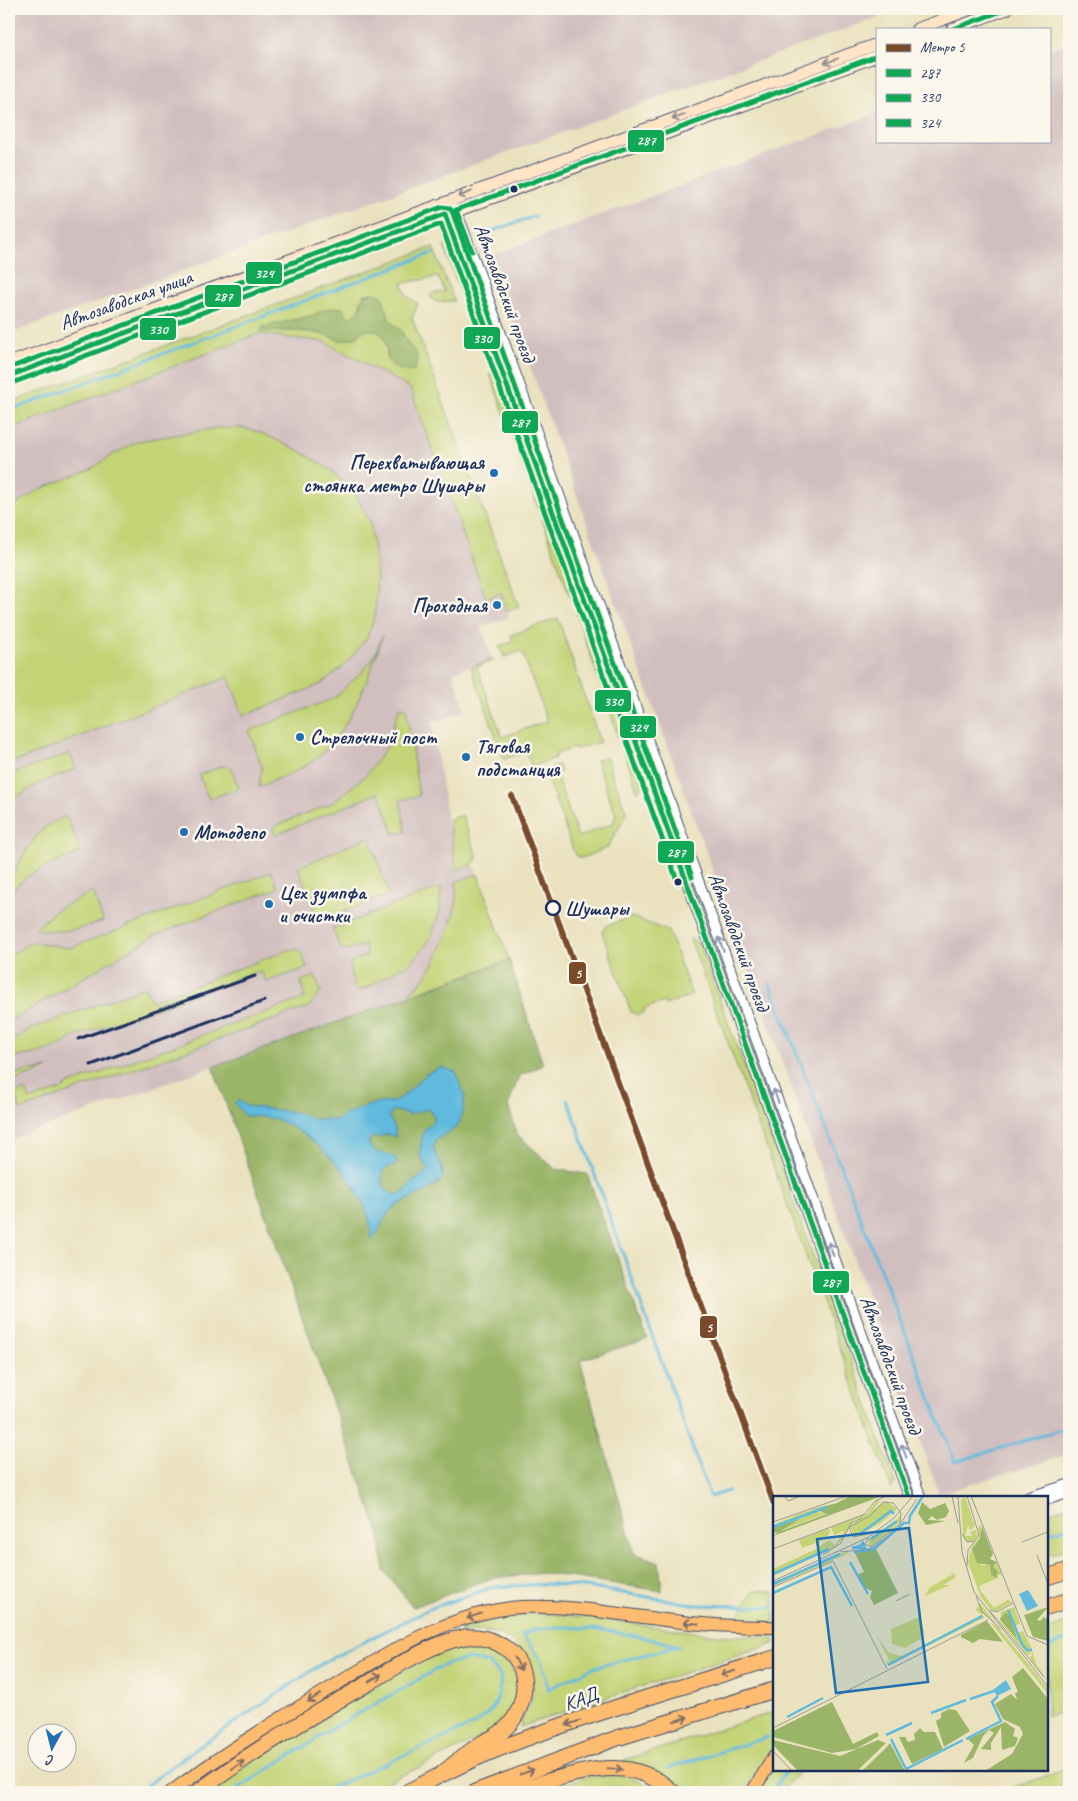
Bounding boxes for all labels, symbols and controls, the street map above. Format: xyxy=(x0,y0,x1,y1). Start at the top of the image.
legend xyxy=(876,28,1050,142)
text: Метро 5 xyxy=(920,38,966,57)
one-way arrow xyxy=(824,56,839,66)
text: 287 xyxy=(920,64,942,83)
text: 330 xyxy=(920,88,942,107)
one-way arrow xyxy=(671,113,687,122)
text: 324 xyxy=(920,114,942,133)
line badge: 287 xyxy=(627,129,665,153)
text: 287 xyxy=(637,132,657,149)
unlabelled marker xyxy=(509,184,519,194)
one-way arrow xyxy=(458,190,473,200)
street label: Автозаводский проезд xyxy=(468,220,542,367)
line badge: 324 xyxy=(245,261,283,285)
street label: Автозаводская улица xyxy=(56,264,197,336)
text: 324 xyxy=(255,265,275,282)
line badge: 287 xyxy=(204,284,242,308)
text: 287 xyxy=(214,288,234,305)
line badge: 330 xyxy=(139,317,177,341)
text: 330 xyxy=(149,321,169,338)
line badge: 330 xyxy=(463,326,501,350)
text: 330 xyxy=(473,330,493,347)
line badge: 287 xyxy=(501,410,539,434)
text: 287 xyxy=(511,414,531,431)
place label: Перехватывающая стоянка метро Шушары xyxy=(303,450,486,498)
marker: Перехватывающая стоянка метро Шушары xyxy=(488,467,500,479)
place label: Проходная xyxy=(412,593,489,618)
marker: Проходная xyxy=(491,599,503,611)
line badge: 330 xyxy=(594,689,632,713)
text: 330 xyxy=(604,693,624,710)
line badge: 324 xyxy=(619,715,657,739)
text: 324 xyxy=(629,719,649,736)
place label: Стрелочный пост xyxy=(310,725,438,750)
marker: Стрелочный пост xyxy=(294,731,306,743)
place label: Тяговая подстанция xyxy=(476,734,561,782)
marker: Тяговая подстанция xyxy=(460,751,472,763)
place label: Мотодепо xyxy=(194,820,267,845)
marker: Мотодепо xyxy=(178,826,190,838)
line badge: 287 xyxy=(657,840,695,864)
text: 287 xyxy=(667,844,687,861)
street label: Автозаводский проезд xyxy=(702,869,776,1016)
unlabelled marker xyxy=(673,877,683,887)
place label: Цех зумпфа и очистки xyxy=(279,880,368,928)
place label: Шушары xyxy=(565,896,631,921)
marker: Цех зумпфа и очистки xyxy=(263,898,275,910)
marker: Шушары xyxy=(545,900,561,916)
one-way arrow xyxy=(715,936,725,952)
line badge: 5 xyxy=(568,961,587,985)
text: 5 xyxy=(575,965,583,982)
one-way arrow xyxy=(771,1089,780,1105)
one-way arrow xyxy=(826,1242,835,1257)
line badge: 287 xyxy=(812,1270,850,1294)
text: 287 xyxy=(822,1274,842,1291)
street label: Автозаводский проезд xyxy=(854,1292,928,1439)
line badge: 5 xyxy=(699,1315,718,1339)
text: 5 xyxy=(706,1319,714,1336)
one-way arrow xyxy=(899,1444,908,1460)
inset map xyxy=(773,1496,1048,1771)
one-way arrow xyxy=(467,1612,482,1621)
one-way arrow xyxy=(683,1618,699,1628)
one-way arrow xyxy=(513,1656,523,1671)
one-way arrow xyxy=(720,1669,736,1678)
one-way arrow xyxy=(368,1673,382,1683)
street label: КАД xyxy=(561,1681,603,1716)
one-way arrow xyxy=(308,1693,322,1703)
one-way arrow xyxy=(672,1713,688,1723)
one-way arrow xyxy=(566,1719,581,1728)
north arrow xyxy=(28,1724,78,1774)
text: С xyxy=(44,1751,55,1769)
one-way arrow xyxy=(231,1759,245,1770)
one-way arrow xyxy=(606,1764,622,1774)
one-way arrow xyxy=(519,1767,534,1776)

